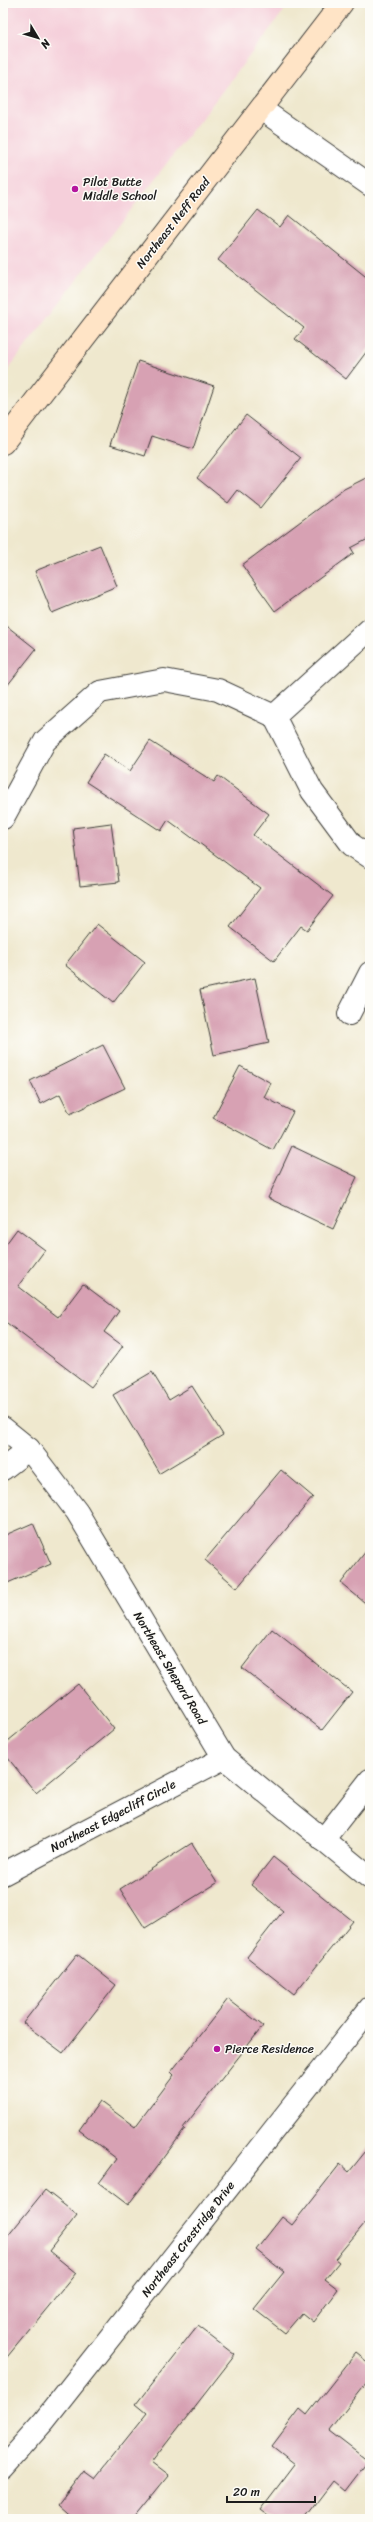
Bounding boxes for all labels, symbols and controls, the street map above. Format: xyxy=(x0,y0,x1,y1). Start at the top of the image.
north arrow xyxy=(18,18,58,58)
text: N xyxy=(35,34,56,53)
place label: Pilot Butte Middle School xyxy=(83,171,157,207)
street label: Northeast Neff Road xyxy=(130,171,217,273)
marker: Pilot Butte Middle School xyxy=(70,184,80,194)
street label: Northeast Shepard Road xyxy=(127,1607,214,1730)
street label: Northeast Edgecliff Circle xyxy=(46,1773,180,1859)
place label: Pierce Residence xyxy=(225,2038,314,2060)
marker: Pierce Residence xyxy=(212,2044,222,2054)
street label: Northeast Crestridge Drive xyxy=(135,2176,241,2302)
scale bar xyxy=(227,2478,315,2504)
text: 20 m xyxy=(233,2481,260,2503)

